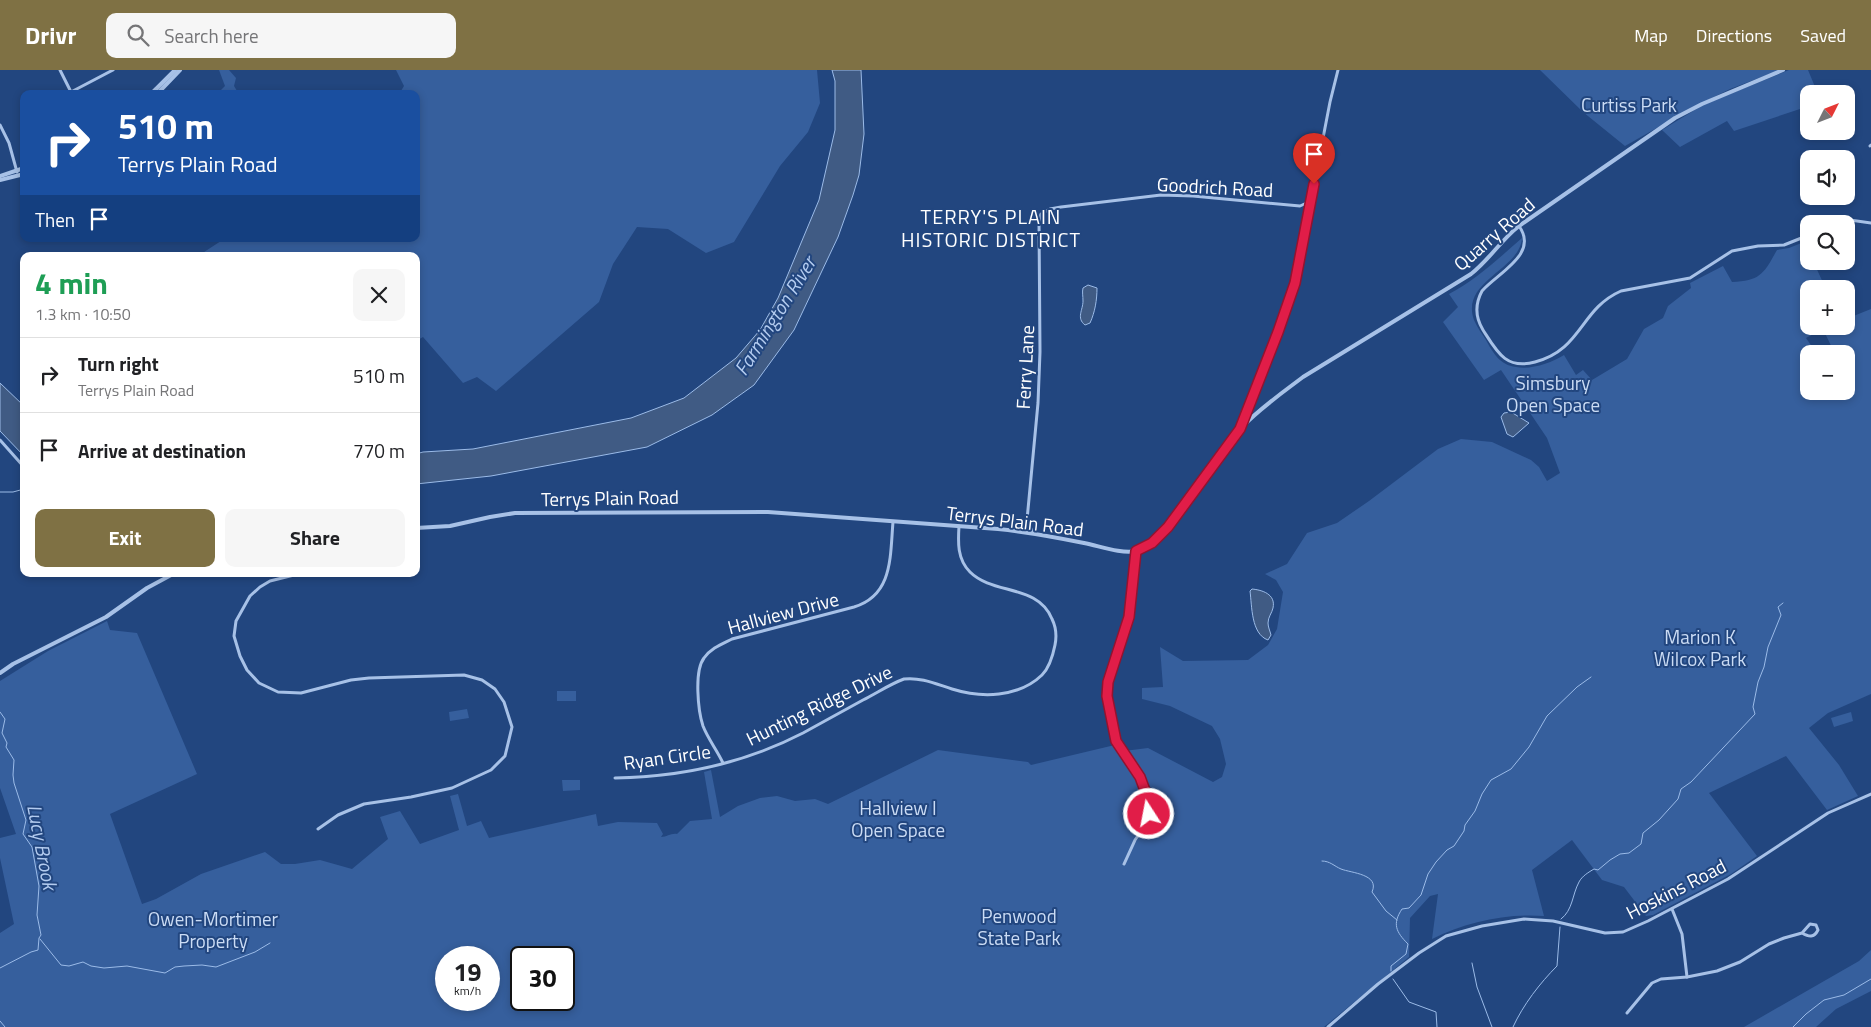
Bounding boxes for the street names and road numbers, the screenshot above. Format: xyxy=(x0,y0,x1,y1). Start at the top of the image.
street label: Goodrich Road xyxy=(1156,169,1274,204)
street label: Quarry Road xyxy=(1447,190,1541,277)
street label: Ferry Lane xyxy=(1008,324,1041,410)
street label: Terrys Plain Road xyxy=(541,482,679,513)
street label: Terrys Plain Road xyxy=(945,498,1085,543)
street label: Hallview Drive xyxy=(724,584,842,641)
street label: Hunting Ridge Drive xyxy=(741,657,897,752)
street label: Ryan Circle xyxy=(621,736,712,777)
street label: Hoskins Road xyxy=(1621,851,1731,926)

